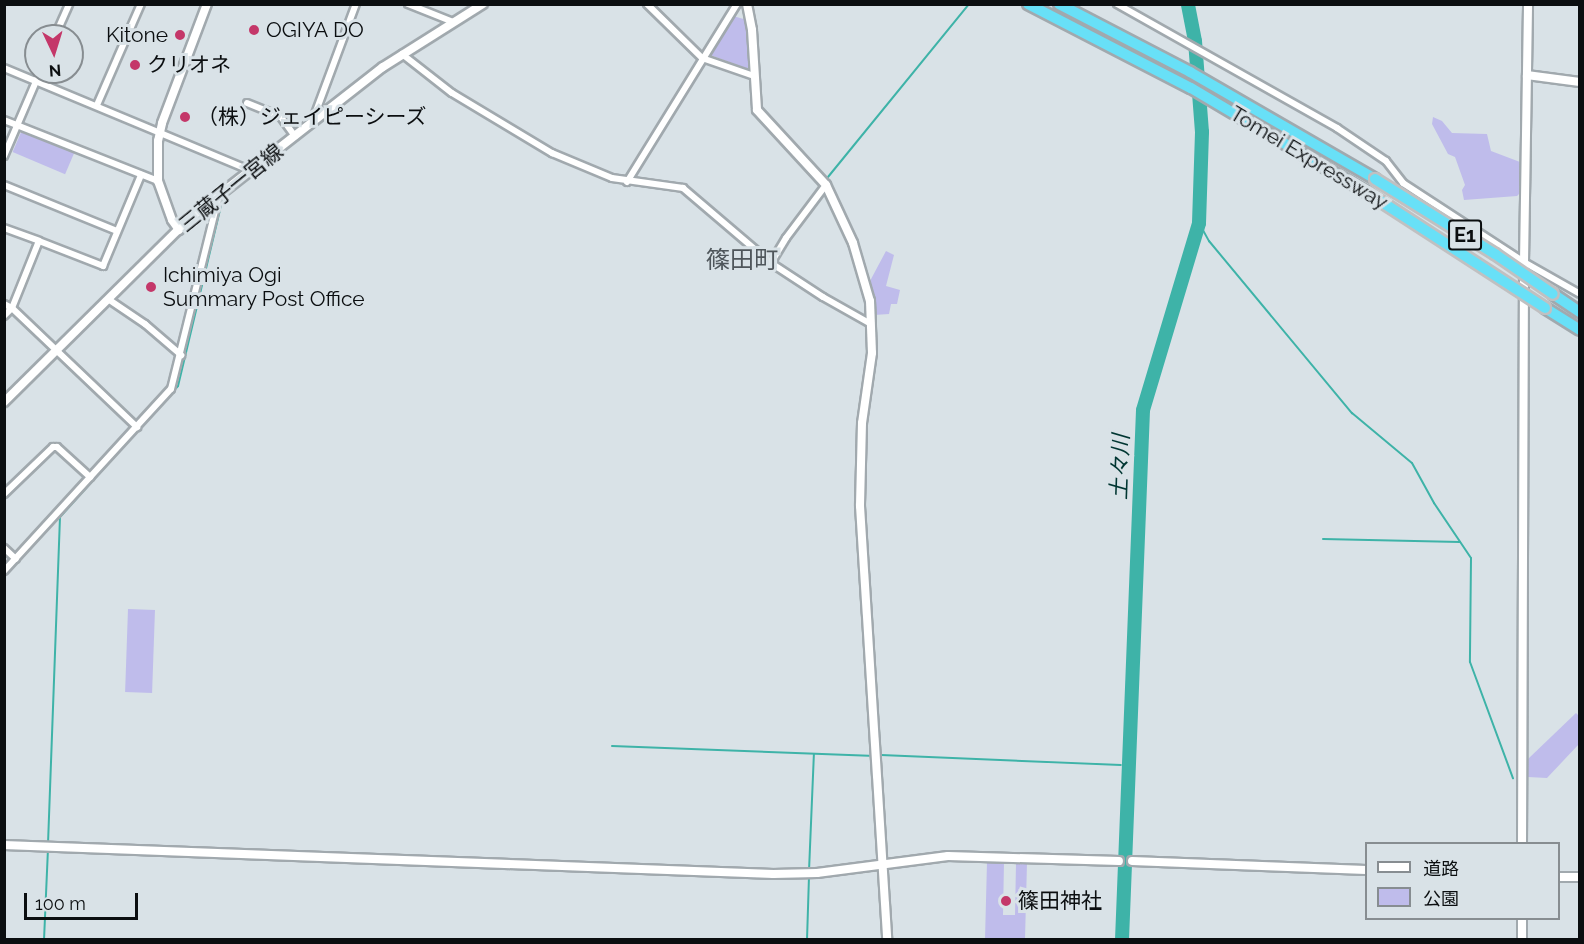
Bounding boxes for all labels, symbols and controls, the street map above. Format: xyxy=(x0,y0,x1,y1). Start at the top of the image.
place label: OGIYA DO xyxy=(266,17,364,43)
place label: Kitone xyxy=(106,22,168,48)
marker: OGIYA DO xyxy=(247,23,261,37)
north arrow xyxy=(24,24,84,84)
marker: Kitone xyxy=(173,28,187,42)
place label: クリオネ xyxy=(147,52,231,78)
marker: クリオネ xyxy=(128,58,142,72)
text: N xyxy=(48,61,62,80)
street label: Tomei Expressway xyxy=(1226,101,1392,215)
place label: （株）ジェイピーシーズ xyxy=(197,104,428,130)
marker: （株）ジェイピーシーズ xyxy=(178,110,192,124)
street label: 三蔵子一宮線 xyxy=(174,139,288,237)
road number: E1 xyxy=(1447,218,1483,252)
district label: 篠田町 xyxy=(706,246,778,274)
place label: Ichimiya Ogi Summary Post Office xyxy=(163,262,365,312)
marker: Ichimiya Ogi Summary Post Office xyxy=(144,280,158,294)
water label: 土々川 xyxy=(1106,434,1134,500)
legend xyxy=(1365,842,1560,920)
text: 道路 xyxy=(1423,858,1459,879)
scale bar xyxy=(27,881,141,919)
place label: 篠田神社 xyxy=(1018,888,1102,914)
text: 公園 xyxy=(1423,888,1459,909)
text: 100 m xyxy=(35,893,86,914)
marker: 篠田神社 xyxy=(999,894,1013,908)

